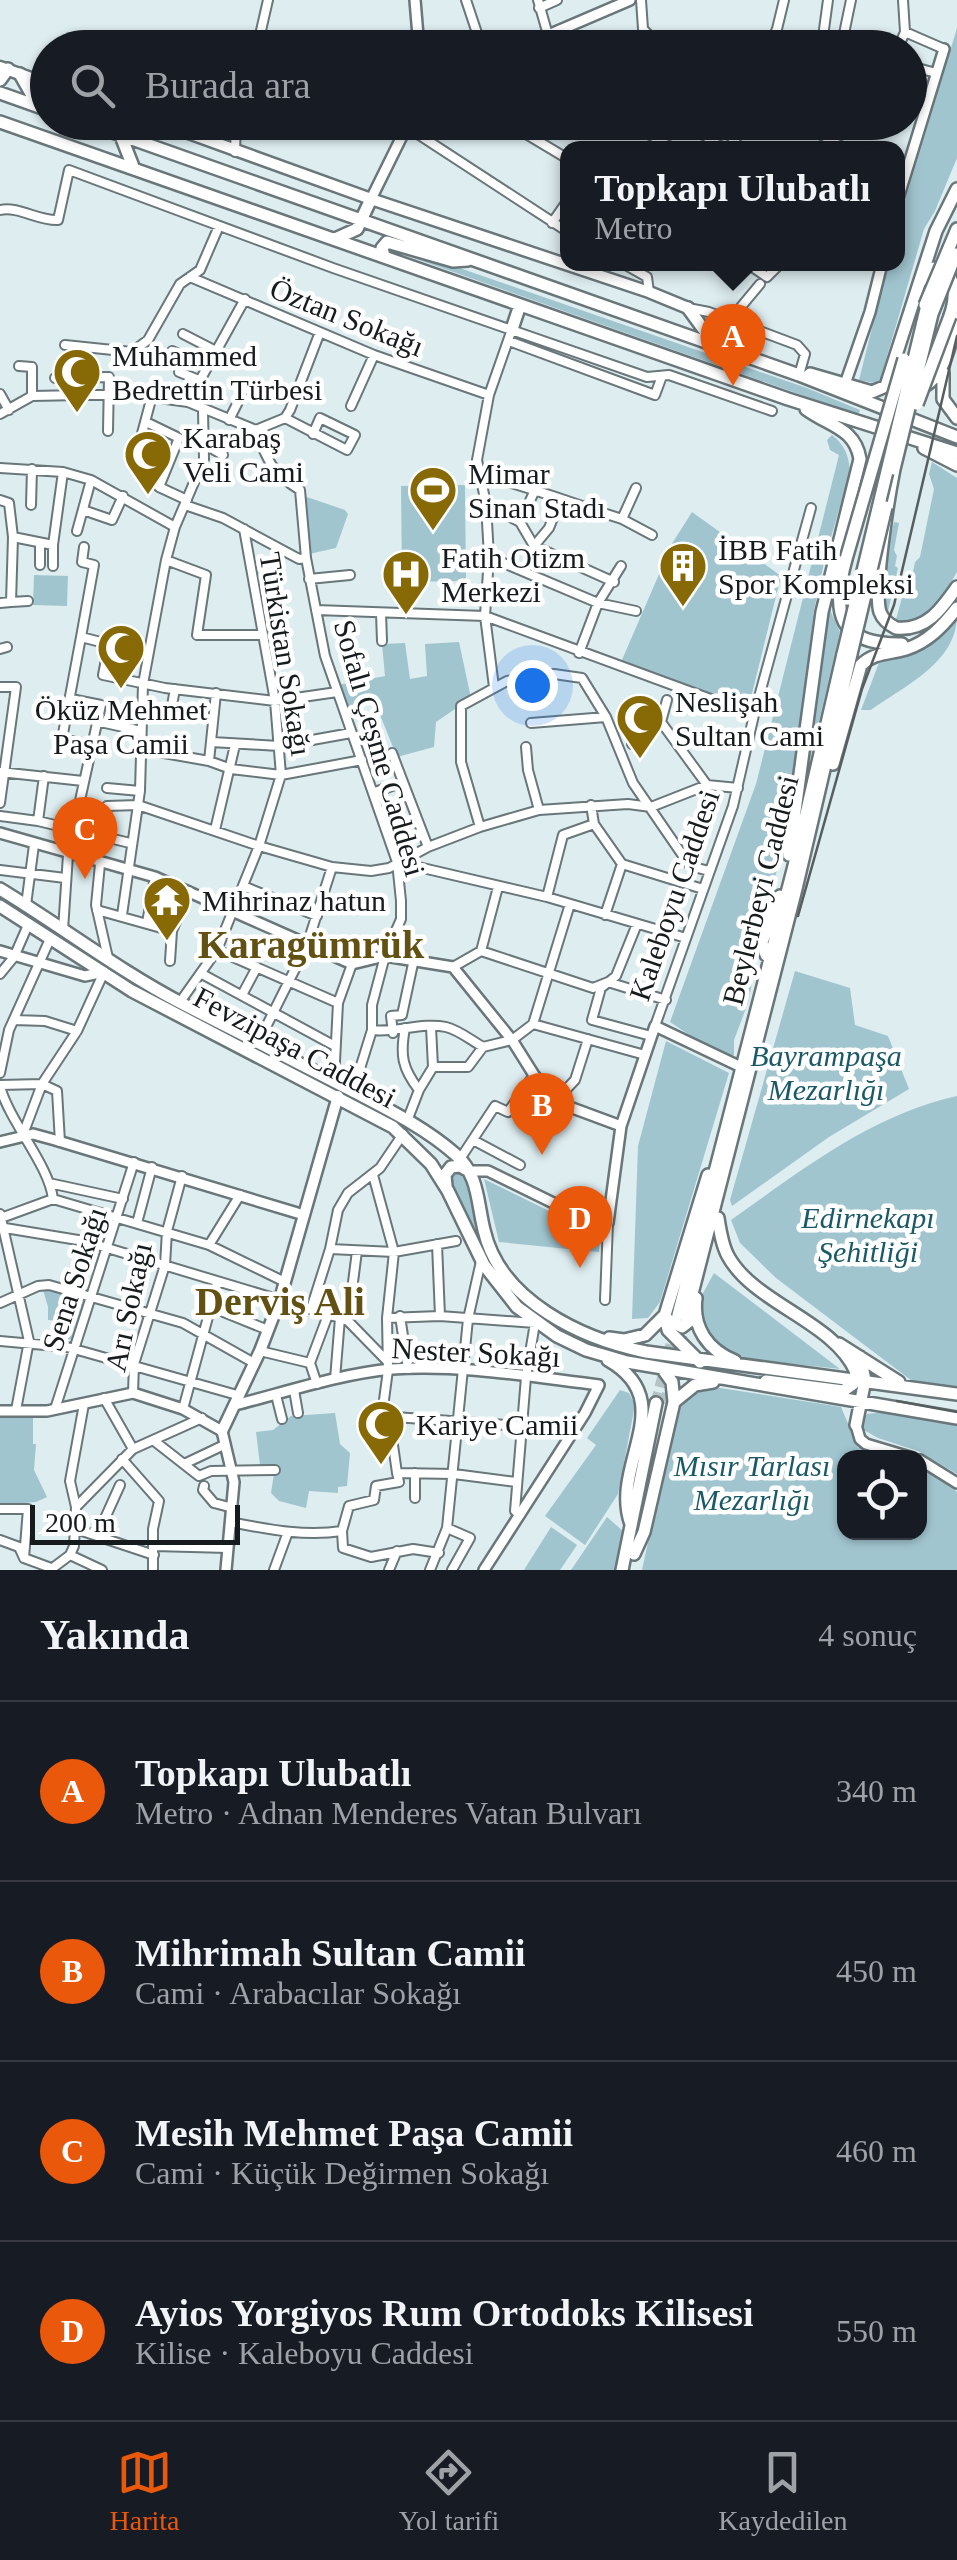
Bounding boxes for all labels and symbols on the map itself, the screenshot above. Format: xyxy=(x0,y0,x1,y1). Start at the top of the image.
street label: Öztan Sokağı xyxy=(265,271,429,363)
pin: A xyxy=(700,304,766,386)
place label: Muhammed Bedrettin Türbesi xyxy=(112,339,322,406)
mosque icon: Muhammed Bedrettin Türbesi xyxy=(51,346,103,414)
place label: Karabaş Veli Cami xyxy=(183,421,304,488)
mosque icon: Karabaş Veli Cami xyxy=(122,428,174,496)
place label: Mimar Sinan Stadı xyxy=(468,457,606,524)
sports icon: Mimar Sinan Stadı xyxy=(407,464,459,532)
place label: İBB Fatih Spor Kompleksi xyxy=(718,533,914,600)
building icon: İBB Fatih Spor Kompleksi xyxy=(657,540,709,608)
place label: Fatih Otizm Merkezi xyxy=(441,541,585,608)
hospital icon: Fatih Otizm Merkezi xyxy=(380,548,432,616)
street label: Türkistan Sokağı xyxy=(254,550,318,758)
street label: Sofalı Çeşme Caddesi xyxy=(328,616,432,880)
mosque icon: Öküz Mehmet Paşa Camii xyxy=(95,622,147,690)
your location xyxy=(507,660,558,711)
place label: Neslişah Sultan Cami xyxy=(675,685,824,752)
mosque icon: Neslişah Sultan Cami xyxy=(614,692,666,760)
place label: Öküz Mehmet Paşa Camii xyxy=(35,693,208,760)
street label: Beylerbeyi Caddesi xyxy=(715,772,805,1008)
street label: Kaleboyu Caddesi xyxy=(622,785,726,1005)
pin: C xyxy=(52,796,118,879)
temple icon: Mihrinaz hatun xyxy=(141,874,193,942)
place label: Mihrinaz hatun xyxy=(202,884,386,917)
district label: Karagümrük xyxy=(198,922,425,967)
street label: Fevzipaşa Caddesi xyxy=(188,980,402,1114)
park label: Bayrampaşa Mezarlığı xyxy=(750,1039,902,1106)
pin: B xyxy=(510,1072,574,1155)
pin: D xyxy=(548,1186,612,1268)
park label: Edirnekapı Şehitliği xyxy=(800,1201,935,1268)
street label: Sena Sokağı xyxy=(35,1203,113,1355)
street label: Arı Sokağı xyxy=(98,1240,158,1374)
district label: Derviş Ali xyxy=(195,1279,365,1324)
street label: Nester Sokağı xyxy=(391,1331,561,1373)
mosque icon: Kariye Camii xyxy=(355,1398,407,1466)
place label: Kariye Camii xyxy=(416,1408,578,1441)
park label: Mısır Tarlası Mezarlığı xyxy=(673,1449,830,1516)
scale bar xyxy=(30,1500,240,1544)

